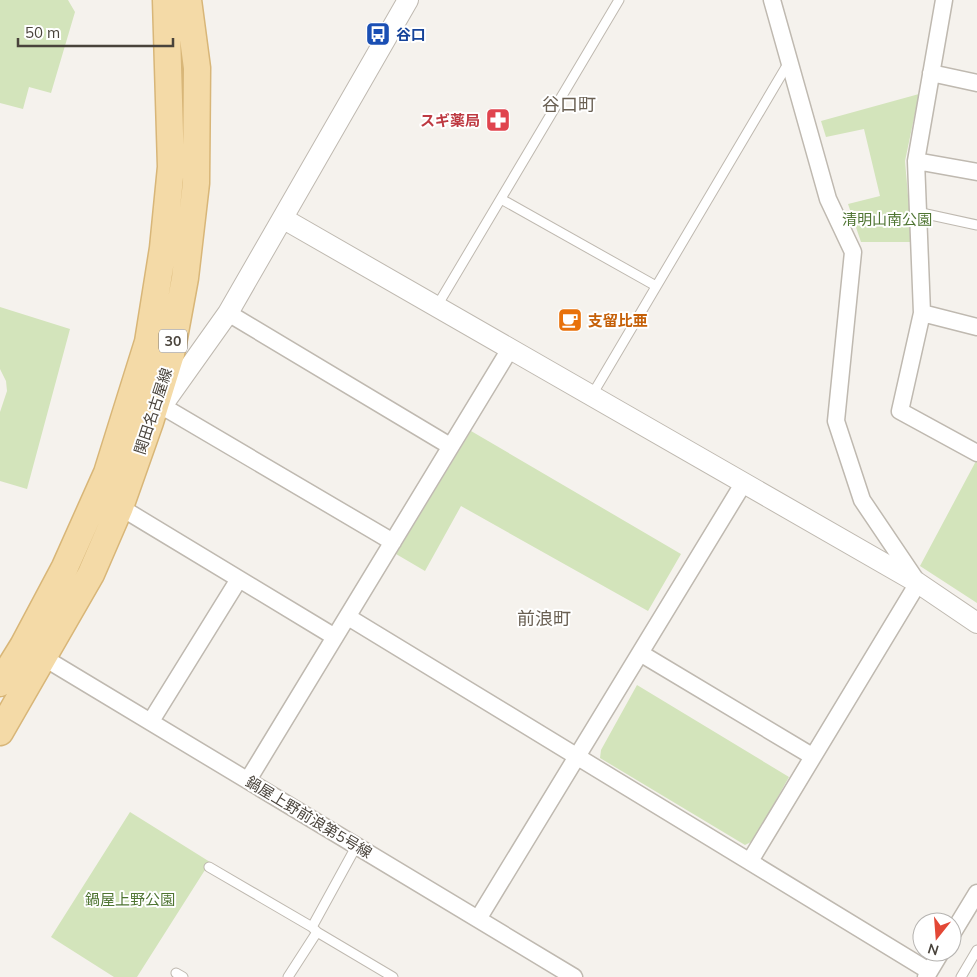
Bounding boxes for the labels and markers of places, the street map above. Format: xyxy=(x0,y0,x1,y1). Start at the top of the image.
bus stop icon: 谷口 xyxy=(365,21,391,47)
place label: 谷口 xyxy=(396,25,426,44)
pharmacy icon: スギ薬局 xyxy=(485,107,511,133)
place label: スギ薬局 xyxy=(420,111,480,130)
cafe icon: 支留比亜 xyxy=(557,307,583,333)
place label: 支留比亜 xyxy=(588,311,648,330)

